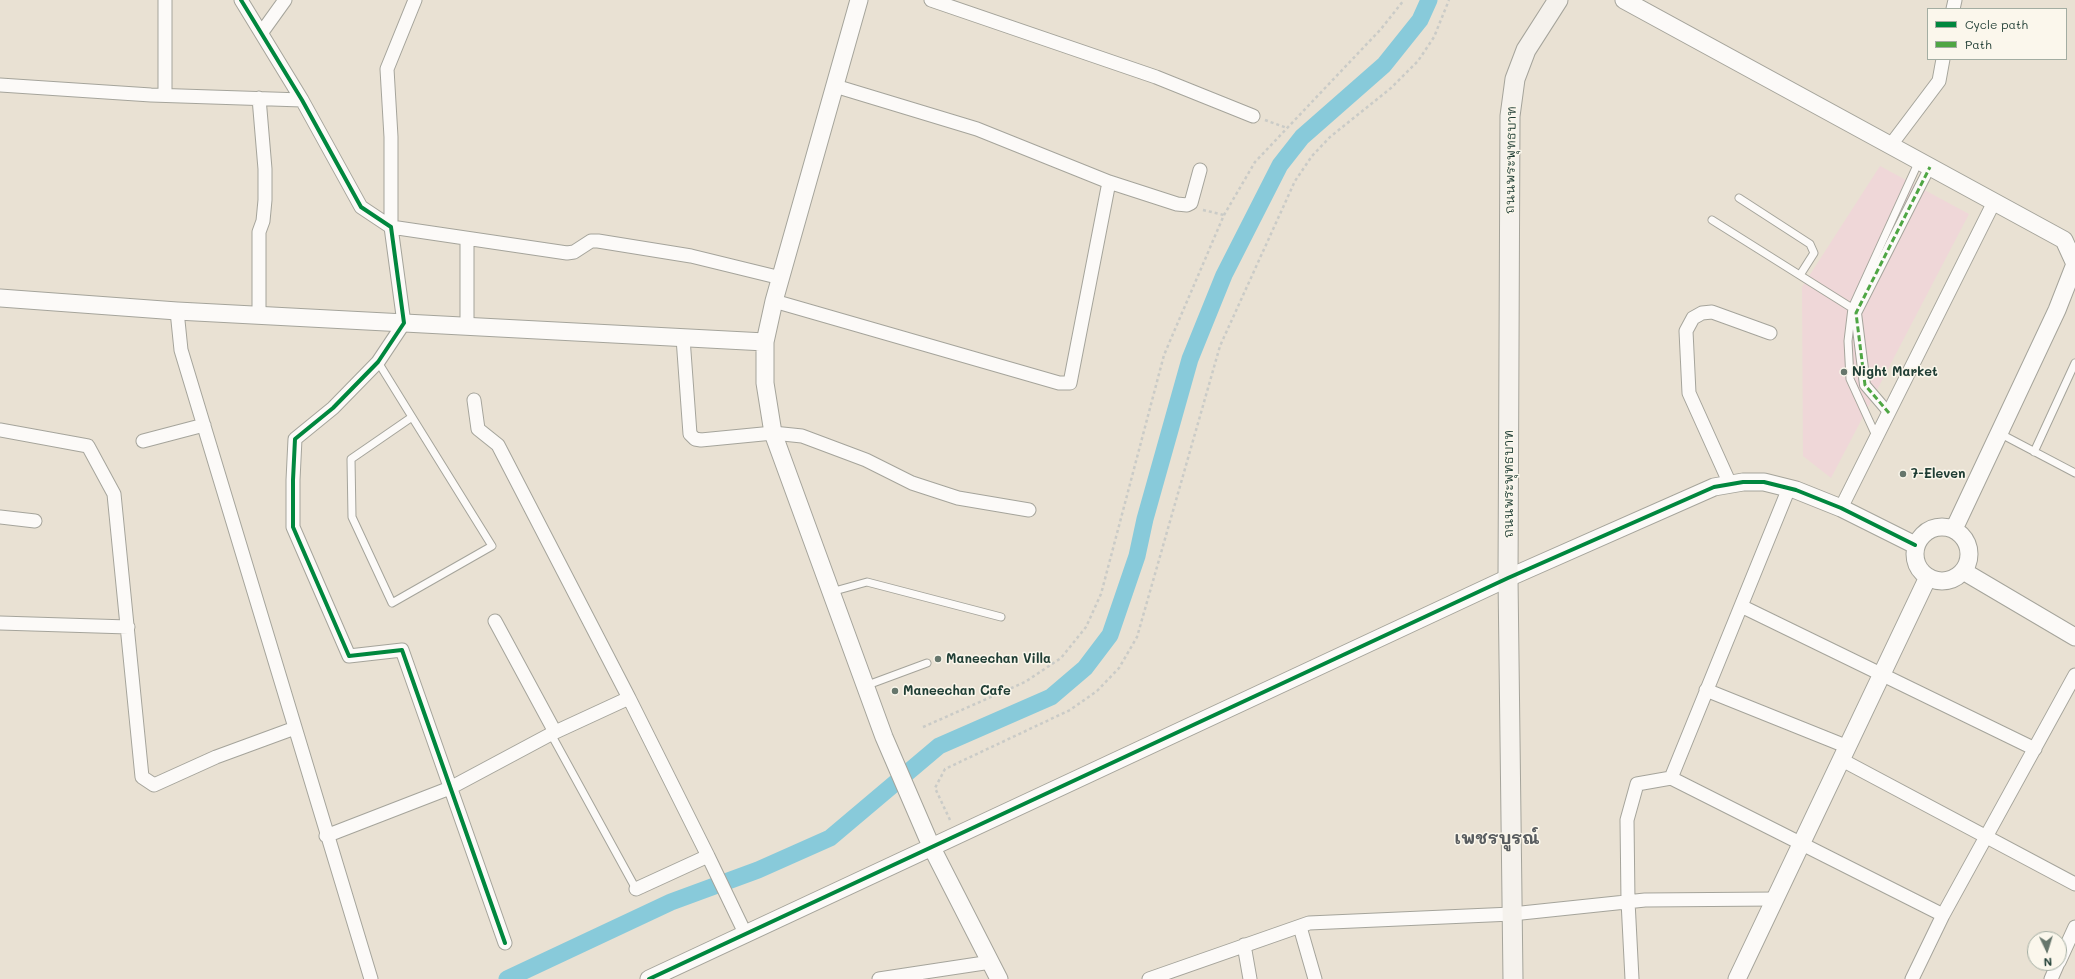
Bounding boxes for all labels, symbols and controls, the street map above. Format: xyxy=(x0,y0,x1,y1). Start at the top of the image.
legend xyxy=(1927,8,2067,60)
text: Cycle path xyxy=(1965,16,2028,32)
text: Path xyxy=(1965,36,1992,52)
street label: ถนนพระพุทธบาท xyxy=(1502,106,1520,214)
place label: Night Market xyxy=(1852,364,1938,380)
marker: Night Market xyxy=(1839,367,1849,377)
street label: ถนนพระพุทธบาท xyxy=(1501,430,1517,538)
place label: 7-Eleven xyxy=(1911,466,1966,482)
marker: 7-Eleven xyxy=(1898,469,1908,479)
place label: Maneechan Villa xyxy=(946,651,1051,667)
marker: Maneechan Villa xyxy=(933,654,943,664)
place label: Maneechan Cafe xyxy=(903,683,1011,699)
marker: Maneechan Cafe xyxy=(890,686,900,696)
district label: เพชรบูรณ์ xyxy=(1455,829,1539,849)
north arrow xyxy=(2027,931,2067,971)
text: N xyxy=(2043,955,2053,970)

